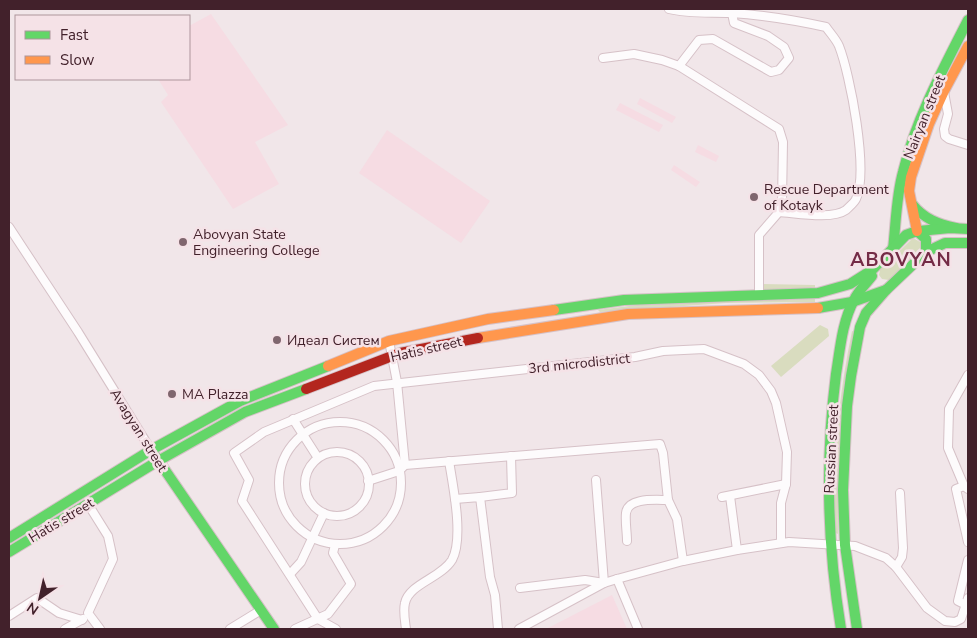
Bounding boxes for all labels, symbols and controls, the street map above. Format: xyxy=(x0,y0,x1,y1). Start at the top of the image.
legend xyxy=(15,15,190,80)
text: Fast xyxy=(60,25,89,45)
text: Slow xyxy=(60,50,95,70)
street label: Nairyan street xyxy=(899,72,950,162)
place label: Rescue Department of Kotayk xyxy=(764,180,889,215)
marker: Rescue Department of Kotayk xyxy=(748,191,760,203)
place label: Abovyan State Engineering College xyxy=(193,225,319,260)
marker: Abovyan State Engineering College xyxy=(177,236,189,248)
district label: ABOVYAN xyxy=(850,247,952,273)
place label: Идеал Систем xyxy=(287,331,380,350)
street label: Hatis street xyxy=(388,332,464,367)
marker: Идеал Систем xyxy=(271,334,283,346)
street label: 3rd microdistrict xyxy=(527,349,631,378)
street label: Avagyan street xyxy=(105,385,172,476)
place label: MA Plazza xyxy=(182,385,249,404)
marker: MA Plazza xyxy=(166,388,178,400)
street label: Russian street xyxy=(820,404,843,494)
street label: Hatis street xyxy=(25,493,97,547)
north arrow xyxy=(15,573,65,623)
text: N xyxy=(23,598,43,619)

